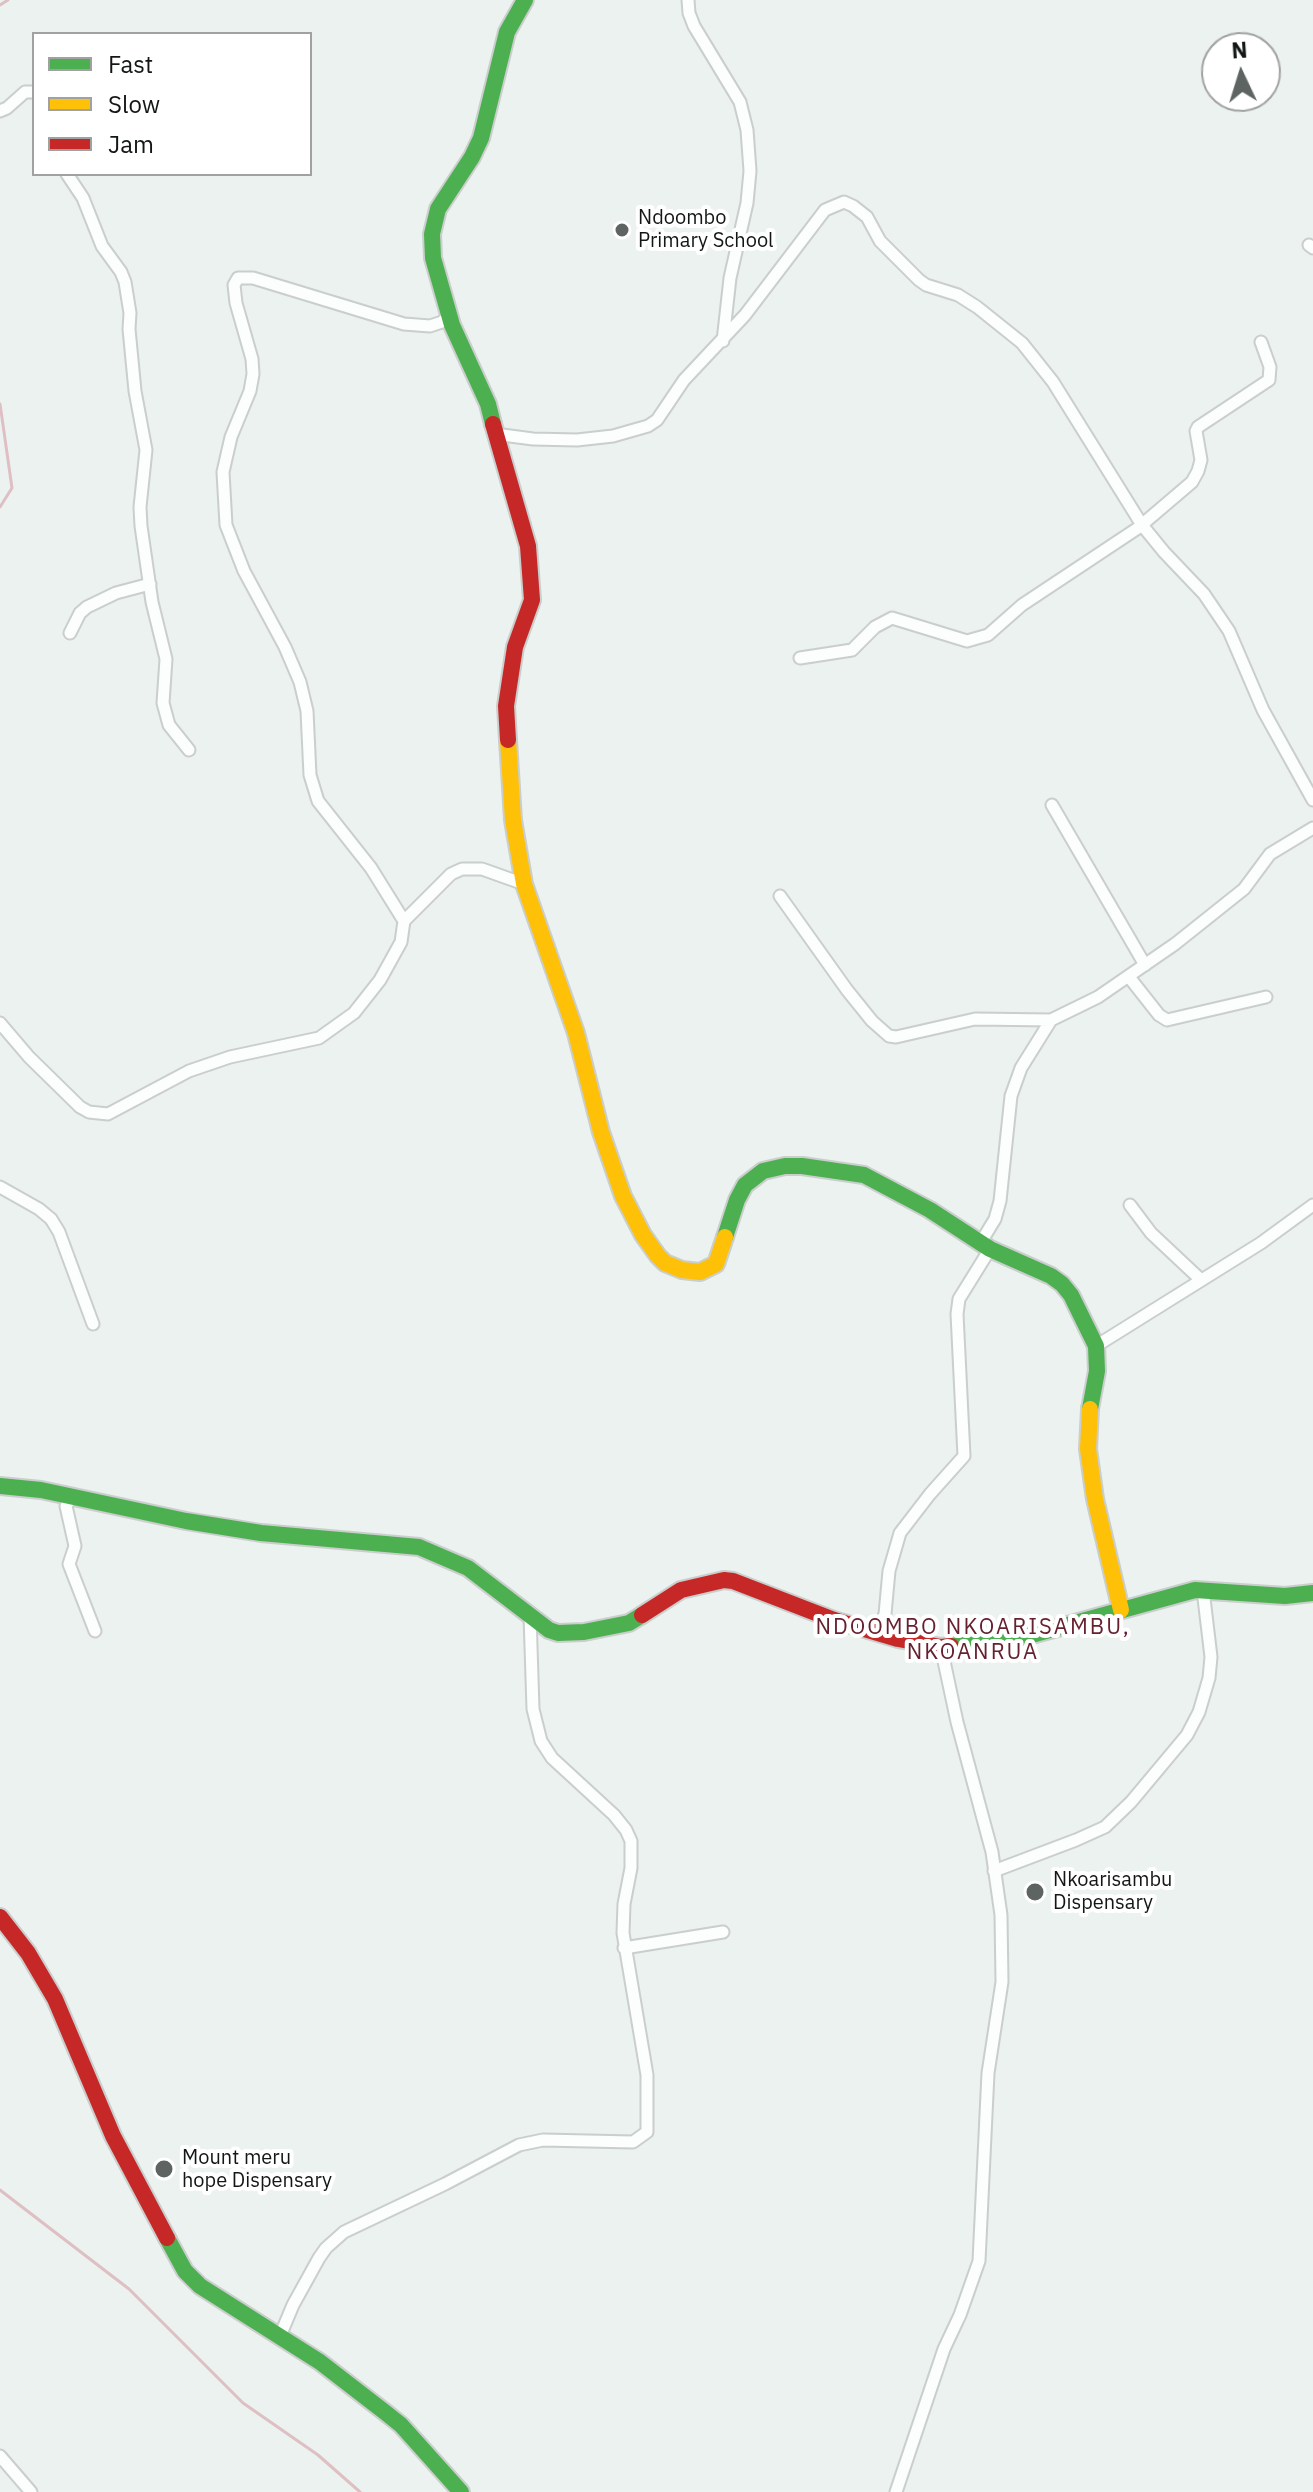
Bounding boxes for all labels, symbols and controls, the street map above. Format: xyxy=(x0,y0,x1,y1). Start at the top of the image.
legend xyxy=(32,32,312,176)
north arrow xyxy=(1201,32,1281,112)
text: N xyxy=(1230,35,1248,65)
text: Fast xyxy=(108,48,153,80)
text: Slow xyxy=(108,88,160,120)
text: Jam xyxy=(108,128,154,160)
place label: Ndoombo Primary School xyxy=(638,206,774,253)
marker: Ndoombo Primary School xyxy=(613,221,631,239)
district label: NDOOMBO NKOARISAMBU, NKOANRUA xyxy=(815,1615,1131,1666)
place label: Nkoarisambu Dispensary xyxy=(1053,1868,1172,1915)
marker: Nkoarisambu Dispensary xyxy=(1024,1881,1046,1903)
place label: Mount meru hope Dispensary xyxy=(182,2146,332,2193)
marker: Mount meru hope Dispensary xyxy=(153,2158,175,2180)

